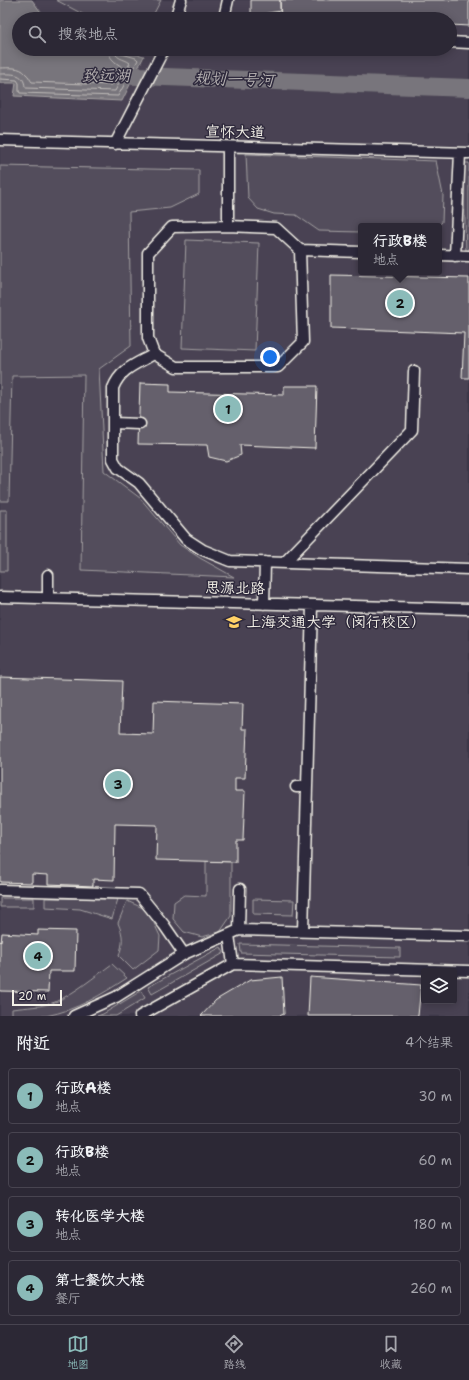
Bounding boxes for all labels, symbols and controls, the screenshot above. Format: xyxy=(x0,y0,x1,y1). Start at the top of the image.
search box xyxy=(12,12,457,56)
icon: search xyxy=(26,23,48,45)
text: 搜索地点 xyxy=(58,24,118,44)
water label: 致远湖 xyxy=(82,65,132,86)
water label: 规划一号河 xyxy=(194,67,277,91)
street label: 宣怀大道 xyxy=(205,121,265,143)
popup xyxy=(358,223,442,275)
text: 行政B楼 xyxy=(373,231,427,251)
text: 地点 xyxy=(373,251,399,268)
pin: 2 xyxy=(387,288,413,318)
your location xyxy=(260,347,280,367)
pin: 1 xyxy=(215,394,241,424)
street label: 思源北路 xyxy=(205,577,265,599)
place label: 上海交通大学（闵行校区） xyxy=(246,612,426,632)
school or university icon: 上海交通大学（闵行校区） xyxy=(225,613,243,631)
pin: 3 xyxy=(105,769,131,799)
pin: 4 xyxy=(25,941,51,971)
map controls xyxy=(421,968,457,1004)
button: layers xyxy=(421,968,457,1004)
scale bar xyxy=(12,988,62,1007)
text: 20 m xyxy=(18,989,46,1004)
text: 附近 xyxy=(16,1032,50,1054)
text: 4个结果 xyxy=(405,1034,453,1051)
text: 行政A楼 xyxy=(55,1078,112,1098)
text: 1 xyxy=(27,1088,33,1105)
text: 30 m xyxy=(418,1088,452,1105)
text: 地点 xyxy=(55,1098,81,1115)
text: 行政B楼 xyxy=(55,1142,109,1162)
text: 2 xyxy=(25,1152,35,1169)
text: 60 m xyxy=(419,1152,452,1169)
text: 地点 xyxy=(55,1162,81,1179)
text: 转化医学大楼 xyxy=(55,1206,145,1226)
text: 3 xyxy=(25,1216,35,1233)
text: 180 m xyxy=(413,1216,452,1233)
text: 地点 xyxy=(55,1226,81,1243)
text: 第七餐饮大楼 xyxy=(55,1270,145,1290)
text: 4 xyxy=(25,1280,35,1297)
text: 260 m xyxy=(410,1280,452,1297)
text: 餐厅 xyxy=(55,1290,81,1307)
tab: 地图 xyxy=(67,1333,89,1372)
tab: 路线 xyxy=(223,1333,245,1372)
tab: 收藏 xyxy=(380,1333,402,1372)

